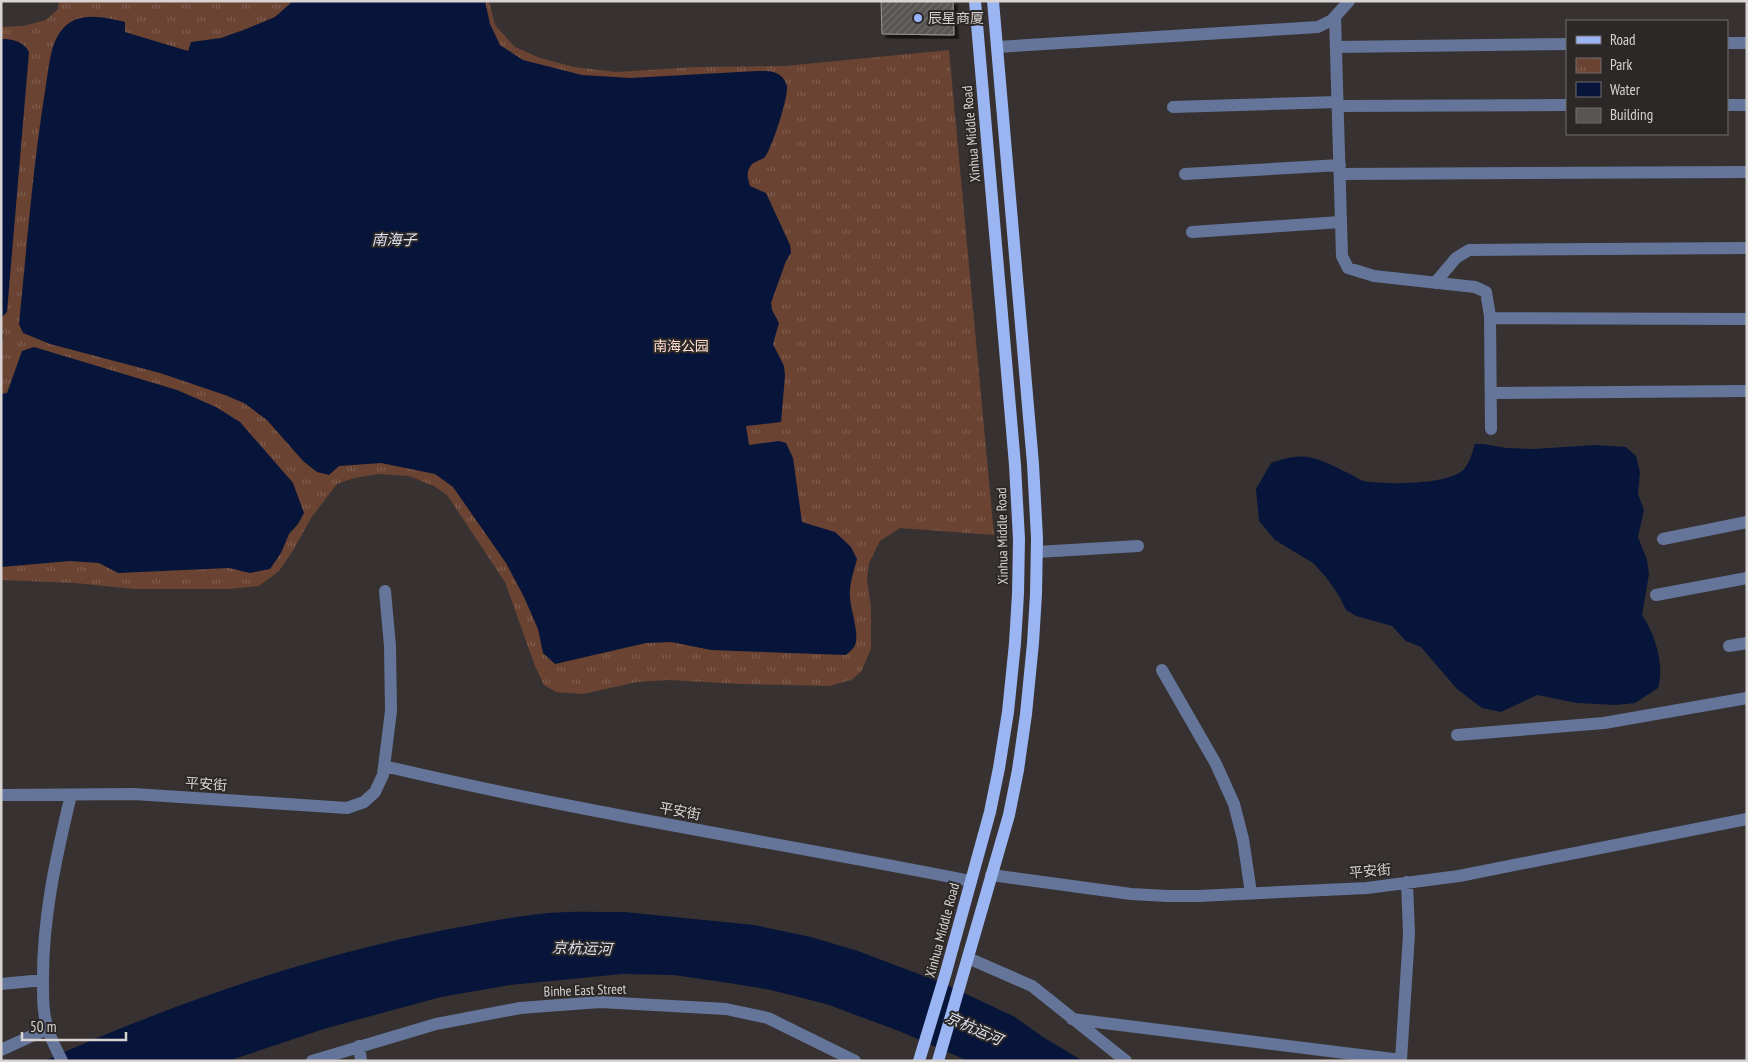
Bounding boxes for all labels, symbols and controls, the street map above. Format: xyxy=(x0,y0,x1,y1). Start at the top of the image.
place label: 辰星商厦 xyxy=(928,9,984,27)
marker: 辰星商厦 xyxy=(912,12,924,24)
legend xyxy=(1566,20,1728,135)
text: Road xyxy=(1610,30,1636,49)
text: Park xyxy=(1610,55,1632,74)
text: Water xyxy=(1610,80,1641,99)
street label: Xinhua Middle Road xyxy=(958,85,984,183)
text: Building xyxy=(1610,105,1653,124)
water label: 南海子 xyxy=(371,230,417,249)
park label: 南海公园 xyxy=(653,337,709,355)
street label: Xinhua Middle Road xyxy=(992,487,1012,585)
street label: 平安街 xyxy=(184,774,228,794)
street label: 平安街 xyxy=(658,798,702,824)
street label: 平安街 xyxy=(1348,860,1392,882)
street label: Xinhua Middle Road xyxy=(921,881,963,979)
water label: 京杭运河 xyxy=(552,937,615,959)
street label: Binhe East Street xyxy=(543,980,627,1000)
water label: 京杭运河 xyxy=(943,1007,1008,1050)
scale bar xyxy=(22,1010,126,1042)
text: 50 m xyxy=(30,1017,56,1036)

